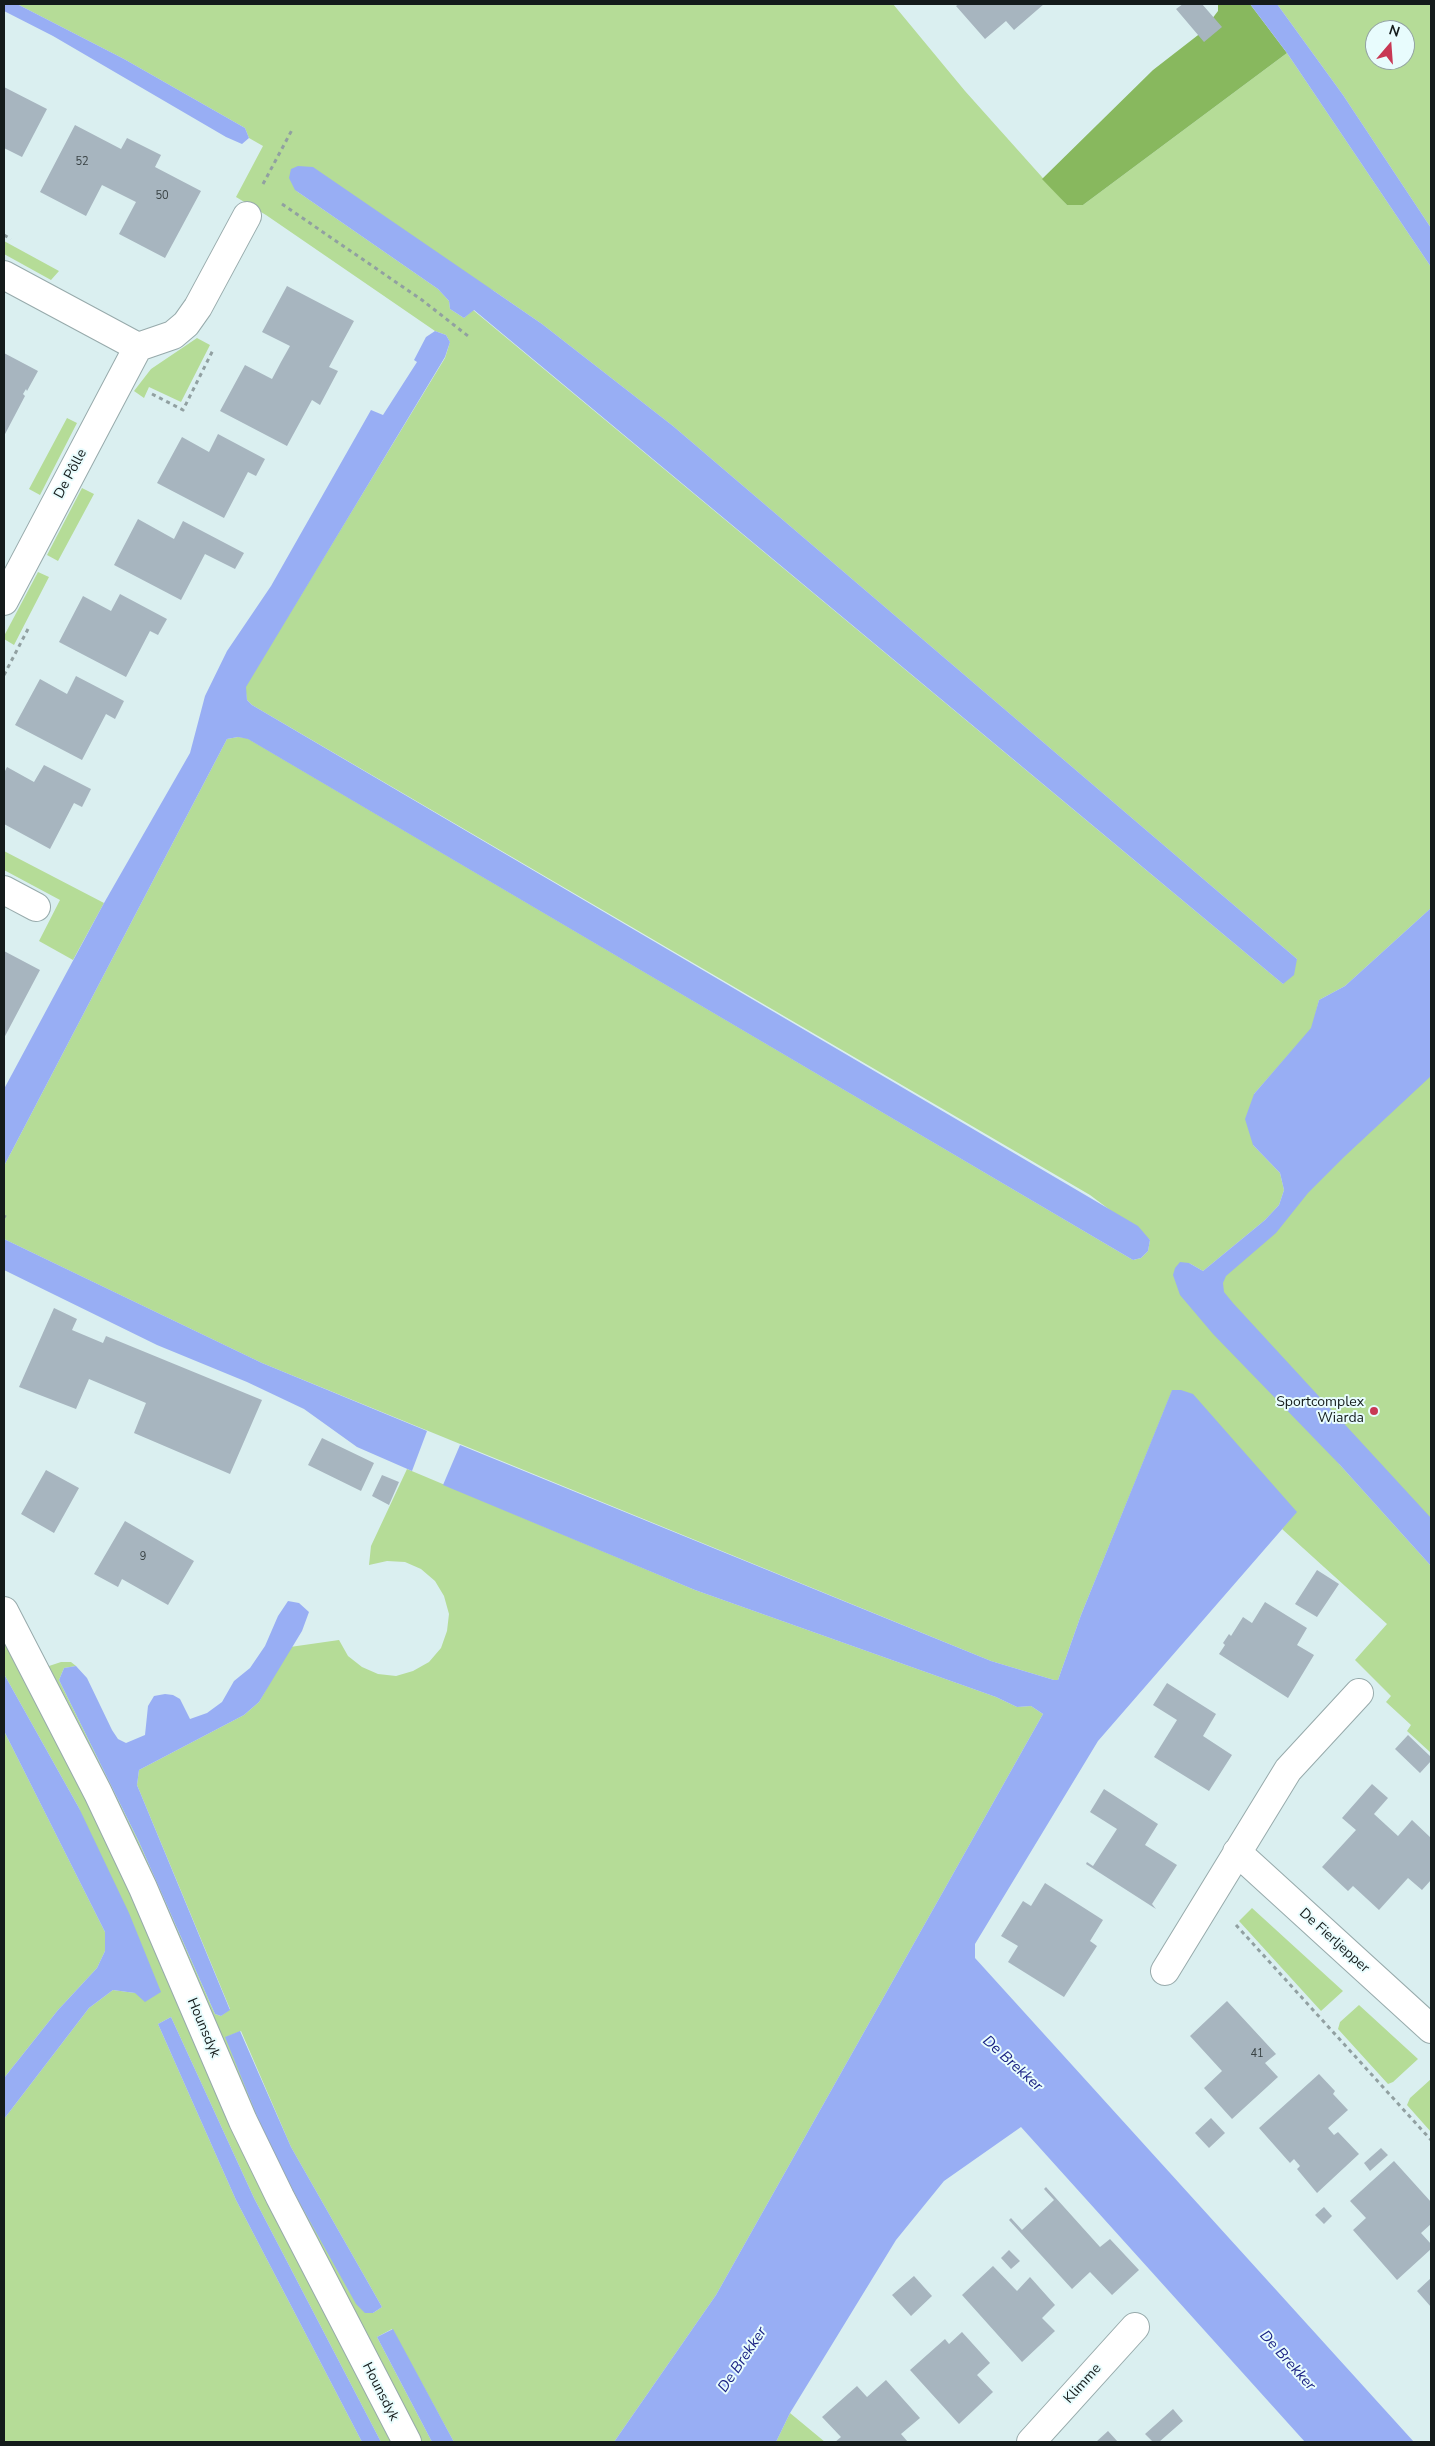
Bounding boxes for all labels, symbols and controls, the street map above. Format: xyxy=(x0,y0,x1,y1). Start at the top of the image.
north arrow xyxy=(1365,20,1415,70)
text: N xyxy=(1387,21,1402,42)
house number: 52 xyxy=(75,155,89,169)
house number: 50 xyxy=(155,189,169,203)
street label: De Pôlle xyxy=(51,446,91,502)
place label: Sportcomplex Wiarda xyxy=(1276,1395,1364,1428)
marker: Sportcomplex Wiarda xyxy=(1368,1405,1380,1417)
house number: 9 xyxy=(140,1550,146,1564)
street label: De Fierljepper xyxy=(1295,1905,1373,1977)
street label: Hounsdyk xyxy=(183,1996,223,2060)
water label: De Brekker xyxy=(978,2032,1046,2096)
house number: 41 xyxy=(1250,2047,1264,2061)
water label: De Brekker xyxy=(715,2324,771,2396)
water label: De Brekker xyxy=(1255,2327,1319,2395)
street label: Hounsdyk xyxy=(358,2360,402,2424)
street label: Klimme xyxy=(1061,2361,1105,2407)

